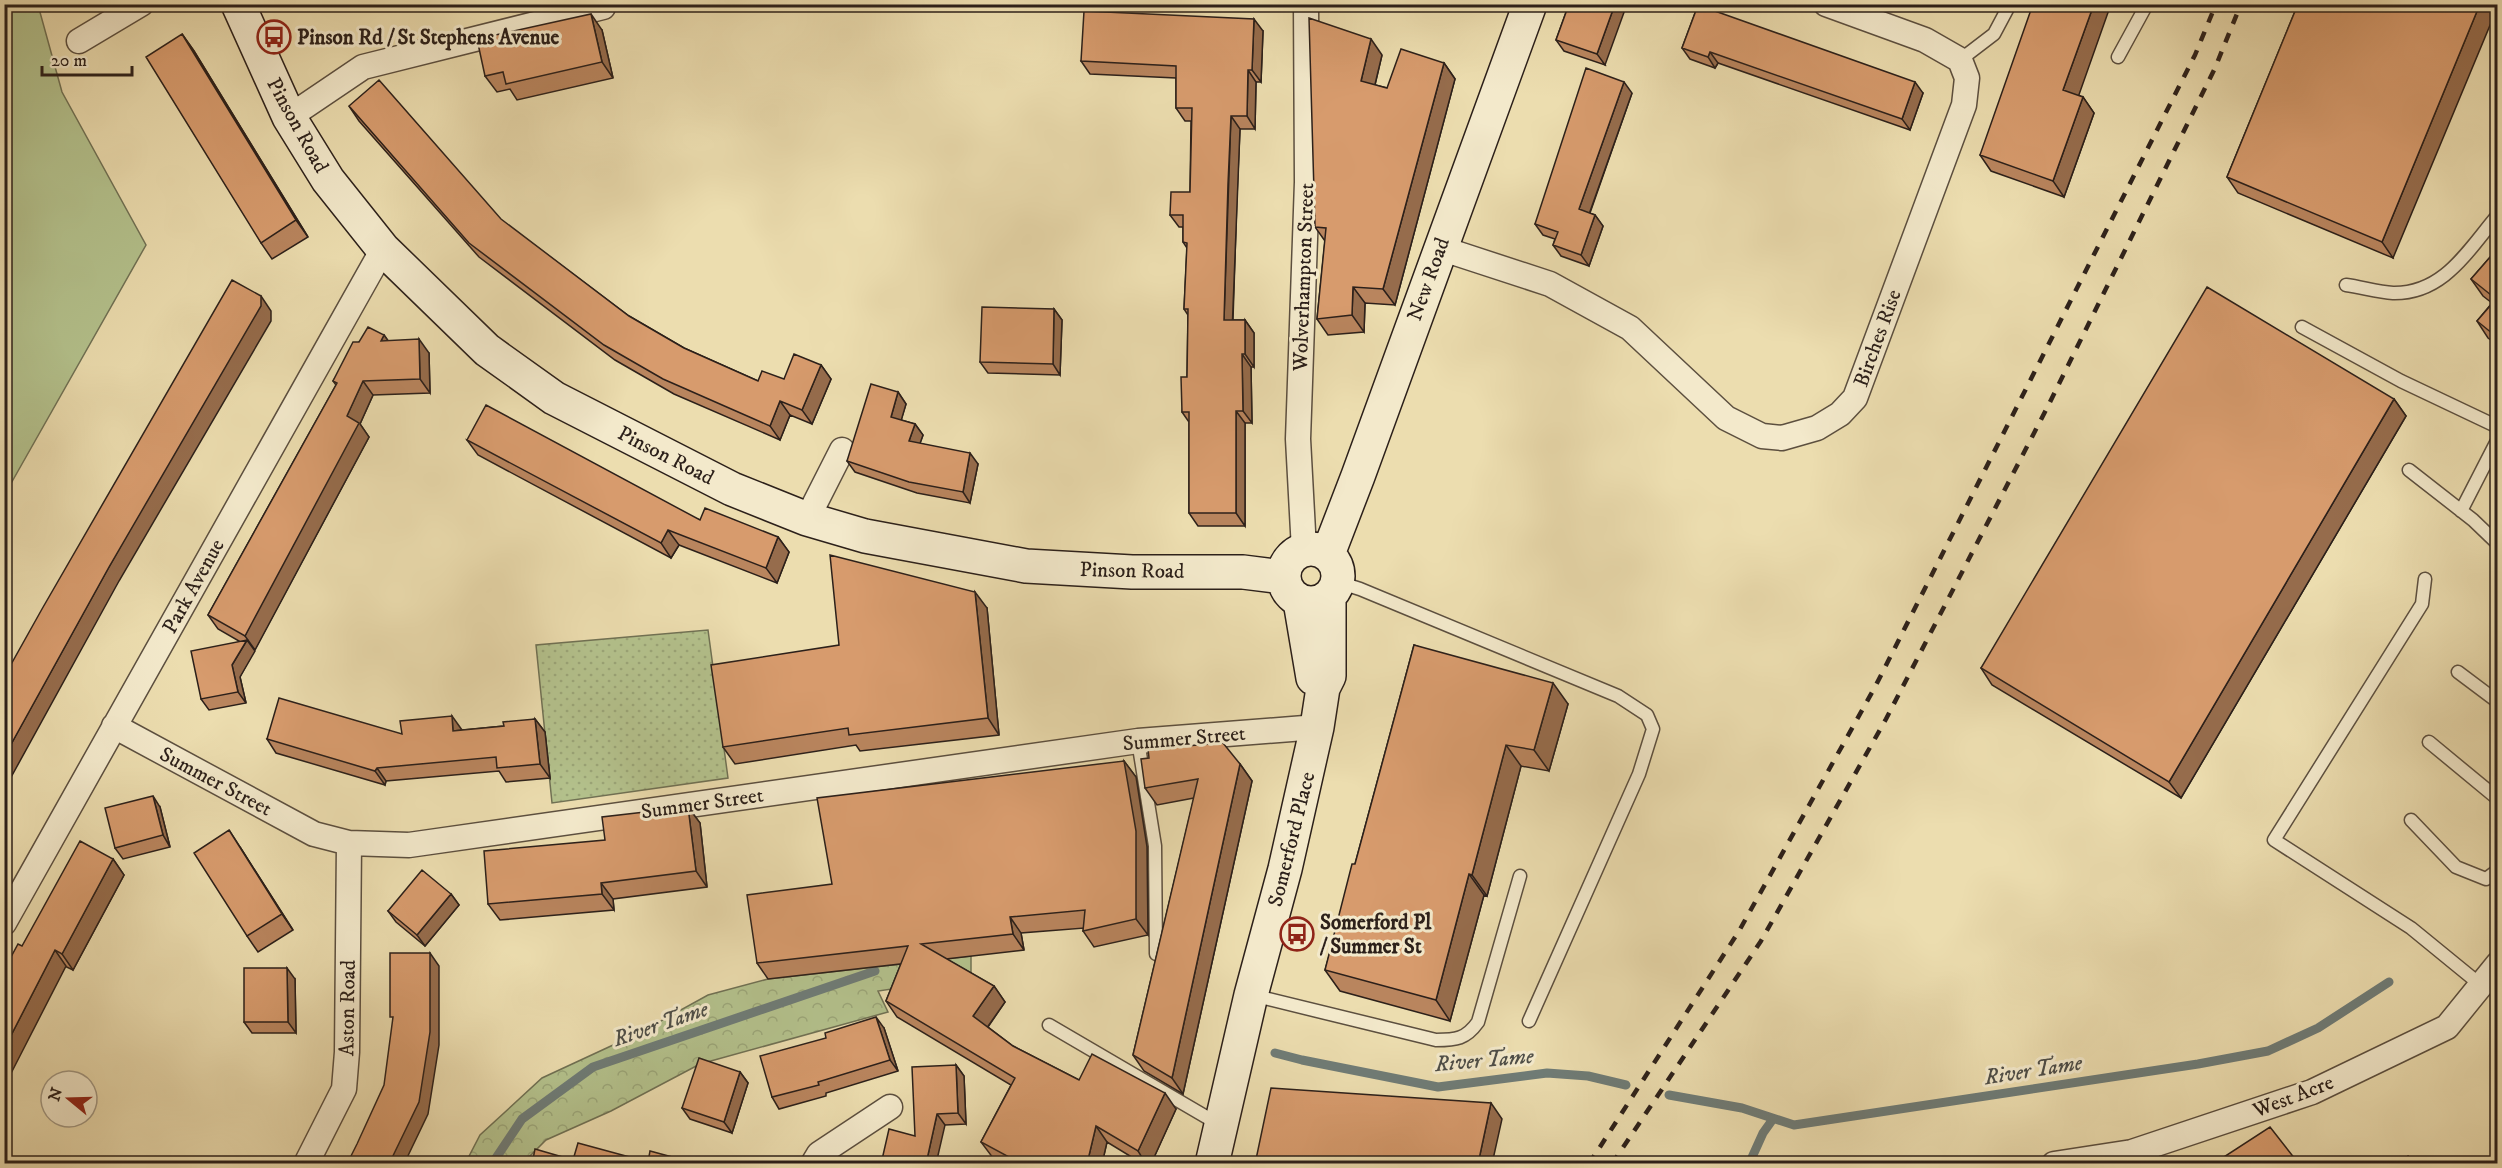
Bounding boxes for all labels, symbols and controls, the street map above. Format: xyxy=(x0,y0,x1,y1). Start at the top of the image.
bus stop icon: Pinson Rd / St Stephens Avenue xyxy=(256,19,292,55)
place label: Pinson Rd / St Stephens Avenue xyxy=(297,25,560,51)
scale bar xyxy=(42,39,132,77)
text: 20 m xyxy=(51,50,87,72)
street label: Pinson Road xyxy=(260,73,334,178)
street label: Wolverhampton Street xyxy=(1288,182,1320,373)
street label: New Road xyxy=(1402,234,1456,325)
street label: Birches Rise xyxy=(1848,286,1908,391)
street label: Pinson Road xyxy=(613,421,719,491)
street label: Park Avenue xyxy=(157,534,231,638)
street label: Pinson Road xyxy=(1079,557,1185,585)
street label: Summer Street xyxy=(1122,721,1247,757)
street label: Summer Street xyxy=(155,741,276,822)
street label: Somerford Place xyxy=(1263,769,1321,909)
street label: Summer Street xyxy=(639,782,765,825)
place label: Somerford Pl / Summer St xyxy=(1319,910,1432,960)
bus stop icon: Somerford Pl / Summer St xyxy=(1279,916,1315,952)
street label: Aston Road xyxy=(334,959,362,1056)
water label: River Tame xyxy=(608,995,712,1054)
water label: River Tame xyxy=(1433,1043,1535,1078)
water label: River Tame xyxy=(1981,1049,2085,1092)
north arrow xyxy=(39,1069,99,1129)
street label: West Acre xyxy=(2249,1070,2338,1124)
text: N xyxy=(44,1085,67,1104)

